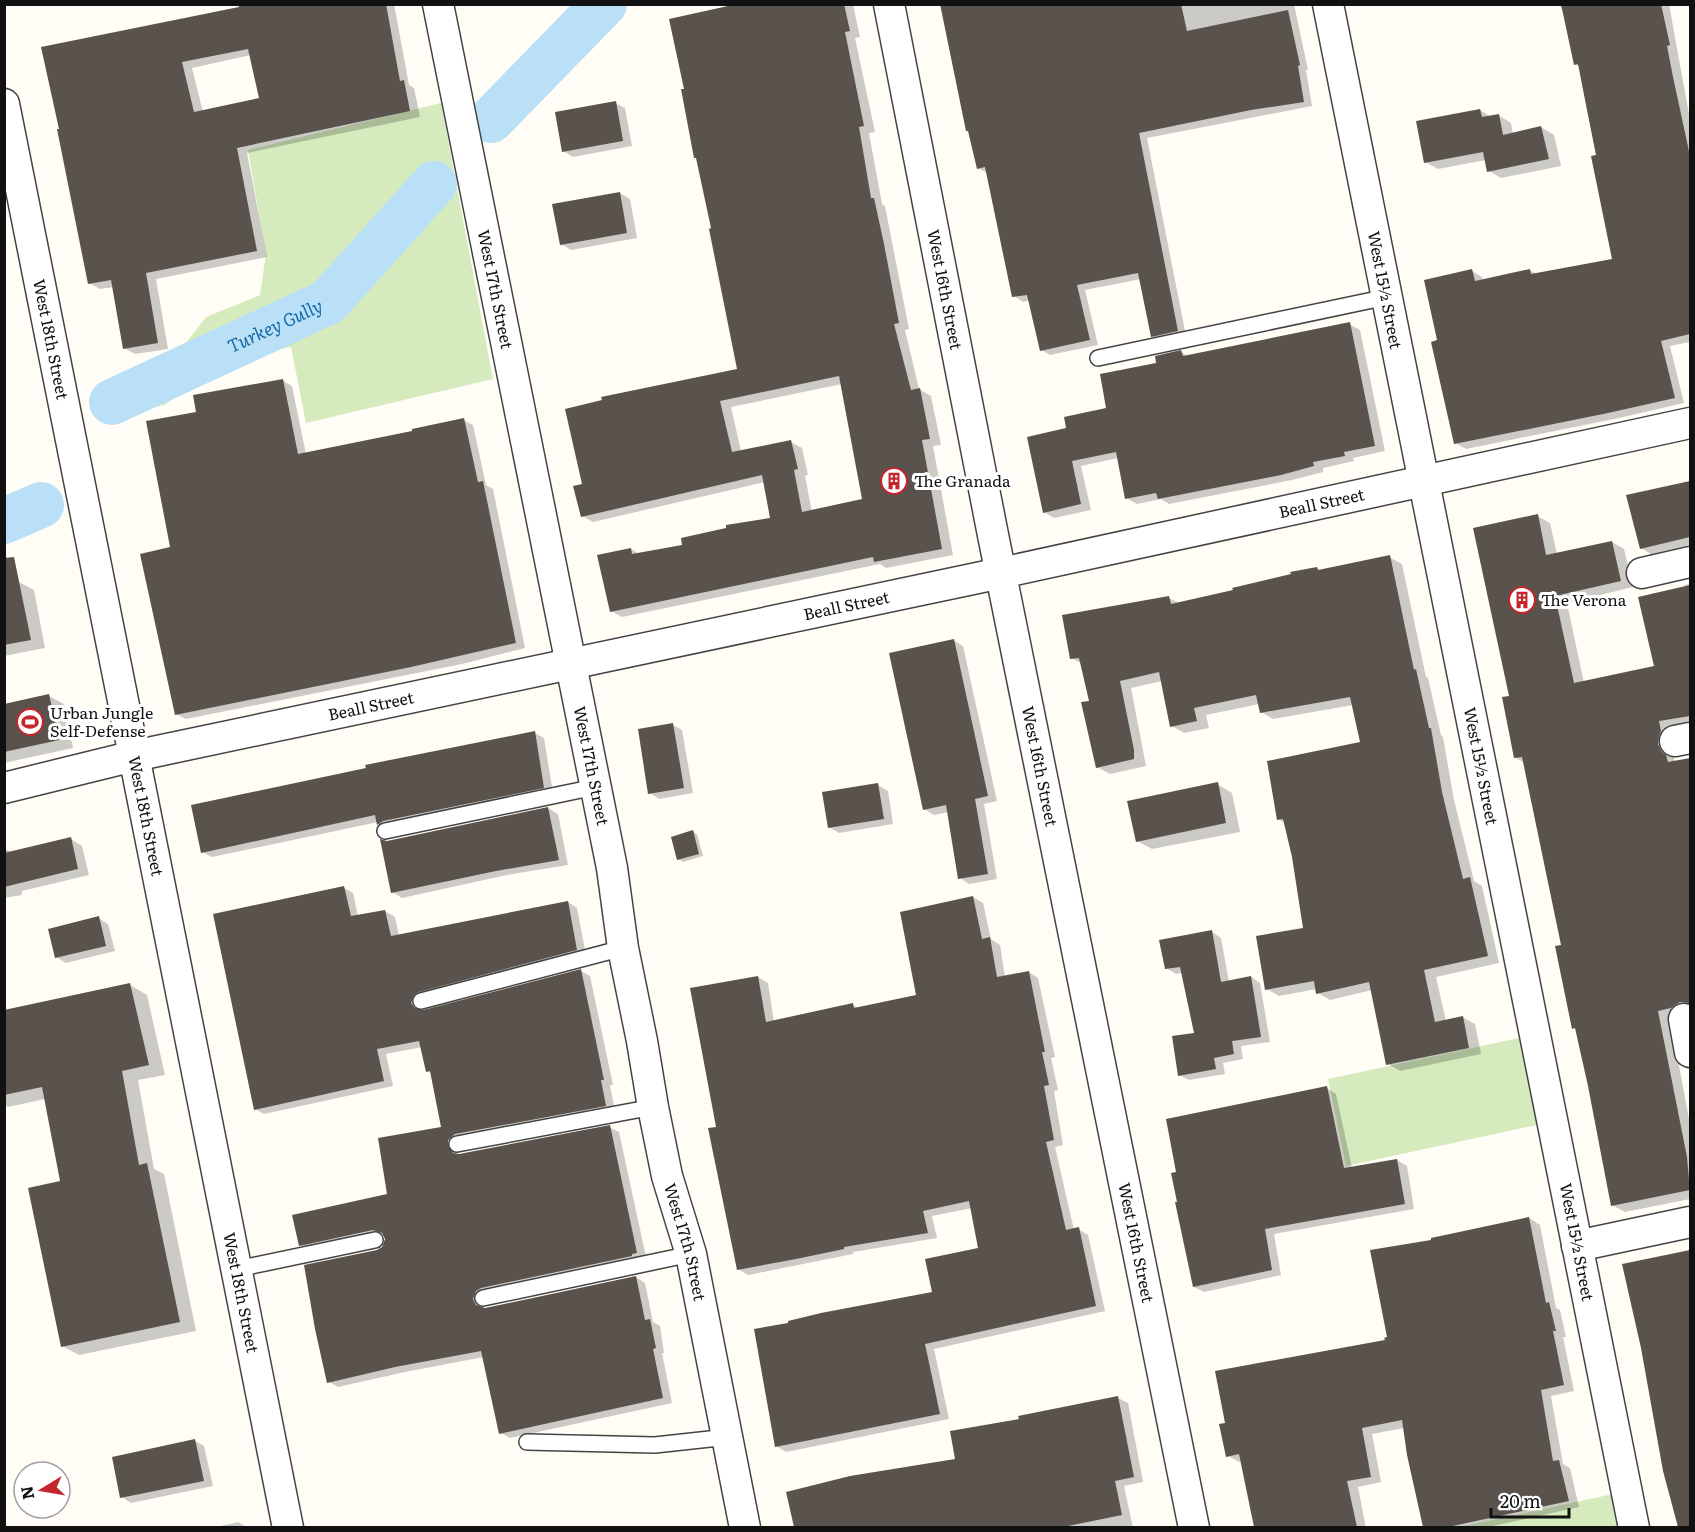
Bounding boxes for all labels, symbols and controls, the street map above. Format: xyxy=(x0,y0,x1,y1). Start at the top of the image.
street label: West 17th Street xyxy=(473,227,520,351)
street label: West 16th Street xyxy=(922,227,970,352)
street label: West 15½ Street xyxy=(1363,229,1409,351)
street label: West 18th Street xyxy=(28,277,76,402)
water label: Turkey Gully xyxy=(223,291,327,359)
building icon: The Granada xyxy=(879,466,909,496)
place label: The Granada xyxy=(914,468,1011,492)
street label: Beall Street xyxy=(1276,481,1367,523)
street label: Beall Street xyxy=(801,584,892,625)
building icon: The Verona xyxy=(1507,585,1537,615)
place label: The Verona xyxy=(1541,587,1627,611)
street label: Beall Street xyxy=(326,684,416,726)
place label: Urban Jungle Self-Defense xyxy=(50,700,153,742)
street label: West 17th Street xyxy=(569,704,616,828)
street label: West 16th Street xyxy=(1017,704,1065,829)
street label: West 15½ Street xyxy=(1459,705,1505,827)
sports icon: Urban Jungle Self-Defense xyxy=(15,707,45,737)
street label: West 18th Street xyxy=(123,753,171,879)
street label: West 17th Street xyxy=(659,1180,713,1303)
street label: West 16th Street xyxy=(1113,1180,1161,1305)
street label: West 15½ Street xyxy=(1555,1181,1601,1303)
street label: West 18th Street xyxy=(218,1230,266,1355)
north arrow xyxy=(12,1460,72,1520)
scale bar xyxy=(1491,1481,1569,1519)
text: N xyxy=(13,1484,39,1502)
text: 20 m xyxy=(1500,1487,1541,1514)

